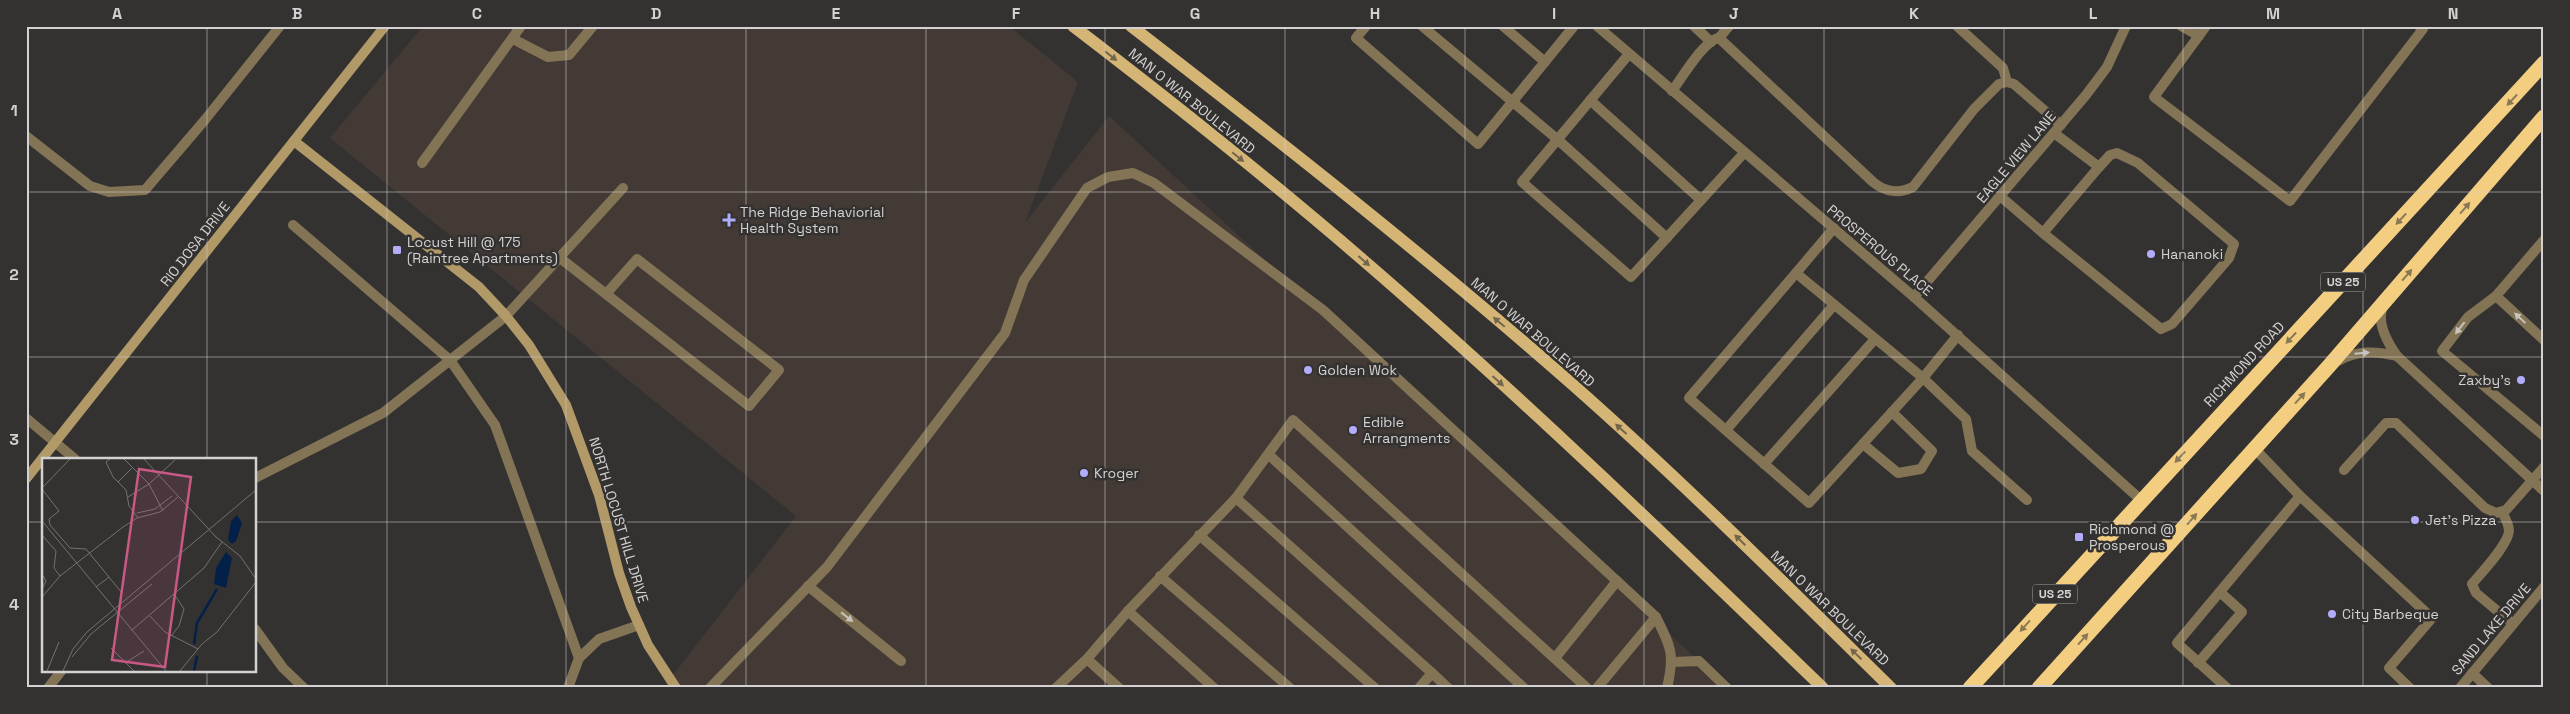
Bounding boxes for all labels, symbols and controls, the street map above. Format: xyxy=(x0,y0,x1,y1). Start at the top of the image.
text: A xyxy=(112,3,122,24)
text: B xyxy=(292,3,302,24)
text: C xyxy=(472,3,482,24)
text: D xyxy=(651,3,661,24)
text: E xyxy=(832,3,841,24)
text: F xyxy=(1012,3,1021,24)
text: G xyxy=(1190,3,1200,24)
text: H xyxy=(1370,3,1380,24)
text: I xyxy=(1552,3,1556,24)
text: J xyxy=(1729,3,1739,24)
text: K xyxy=(1909,3,1919,24)
text: L xyxy=(2089,3,2098,24)
text: M xyxy=(2266,3,2280,24)
text: N xyxy=(2448,3,2458,24)
street label: MAN O WAR BOULEVARD xyxy=(1125,44,1259,158)
one-way arrow xyxy=(1105,51,1118,61)
one-way arrow xyxy=(2506,93,2518,105)
text: 1 xyxy=(10,100,18,121)
street label: EAGLE VIEW LANE xyxy=(1972,107,2060,206)
one-way arrow xyxy=(1232,152,1245,163)
street label: RIO DOSA DRIVE xyxy=(156,198,234,290)
street label: PROSPEROUS PLACE xyxy=(1823,200,1937,300)
one-way arrow xyxy=(2460,201,2471,214)
place label: The Ridge Behaviorial Health System xyxy=(740,203,884,237)
marker: The Ridge Behaviorial Health System xyxy=(722,213,736,227)
one-way arrow xyxy=(2395,213,2407,225)
place label: Locust Hill @ 175 (Raintree Apartments) xyxy=(407,233,558,267)
marker: Locust Hill @ 175 (Raintree Apartments) xyxy=(391,244,403,256)
place label: Hananoki xyxy=(2161,245,2223,263)
marker: Hananoki xyxy=(2145,248,2157,260)
one-way arrow xyxy=(1357,255,1369,267)
text: 2 xyxy=(9,264,19,285)
one-way arrow xyxy=(2401,270,2413,282)
road number: US 25 xyxy=(2320,272,2366,292)
street label: MAN O WAR BOULEVARD xyxy=(1467,273,1599,391)
one-way arrow xyxy=(2514,312,2526,324)
one-way arrow xyxy=(1493,316,1505,328)
street label: RICHMOND ROAD xyxy=(2200,318,2288,410)
one-way arrow xyxy=(2454,321,2465,334)
one-way arrow xyxy=(2285,332,2297,344)
one-way arrow xyxy=(2354,348,2370,356)
place label: Golden Wok xyxy=(1318,361,1397,379)
marker: Golden Wok xyxy=(1302,364,1314,376)
place label: Zaxby's xyxy=(2458,371,2511,389)
marker: Zaxby's xyxy=(2515,374,2527,386)
one-way arrow xyxy=(1492,375,1505,386)
one-way arrow xyxy=(2294,392,2306,404)
place label: Edible Arrangments xyxy=(1363,413,1450,447)
one-way arrow xyxy=(1615,423,1628,434)
marker: Edible Arrangments xyxy=(1347,424,1359,436)
text: 3 xyxy=(9,429,19,450)
street label: NORTH LOCUST HILL DRIVE xyxy=(585,435,653,605)
one-way arrow xyxy=(2174,451,2186,463)
inset map xyxy=(42,458,256,672)
place label: Kroger xyxy=(1094,464,1139,482)
marker: Kroger xyxy=(1078,467,1090,479)
place label: Jet's Pizza xyxy=(2425,511,2496,529)
one-way arrow xyxy=(2186,512,2197,525)
marker: Jet's Pizza xyxy=(2409,514,2421,526)
place label: Richmond @ Prosperous xyxy=(2089,520,2174,554)
marker: Richmond @ Prosperous xyxy=(2073,531,2085,543)
one-way arrow xyxy=(1734,534,1746,546)
street label: MAN O WAR BOULEVARD xyxy=(1767,547,1893,669)
street label: SAND LAKE DRIVE xyxy=(2447,579,2535,678)
road number: US 25 xyxy=(2032,584,2078,604)
text: 4 xyxy=(9,594,19,615)
place label: City Barbeque xyxy=(2342,605,2439,623)
marker: City Barbeque xyxy=(2326,608,2338,620)
one-way arrow xyxy=(840,611,853,622)
one-way arrow xyxy=(2019,620,2031,632)
one-way arrow xyxy=(2077,633,2089,645)
one-way arrow xyxy=(1850,648,1862,660)

